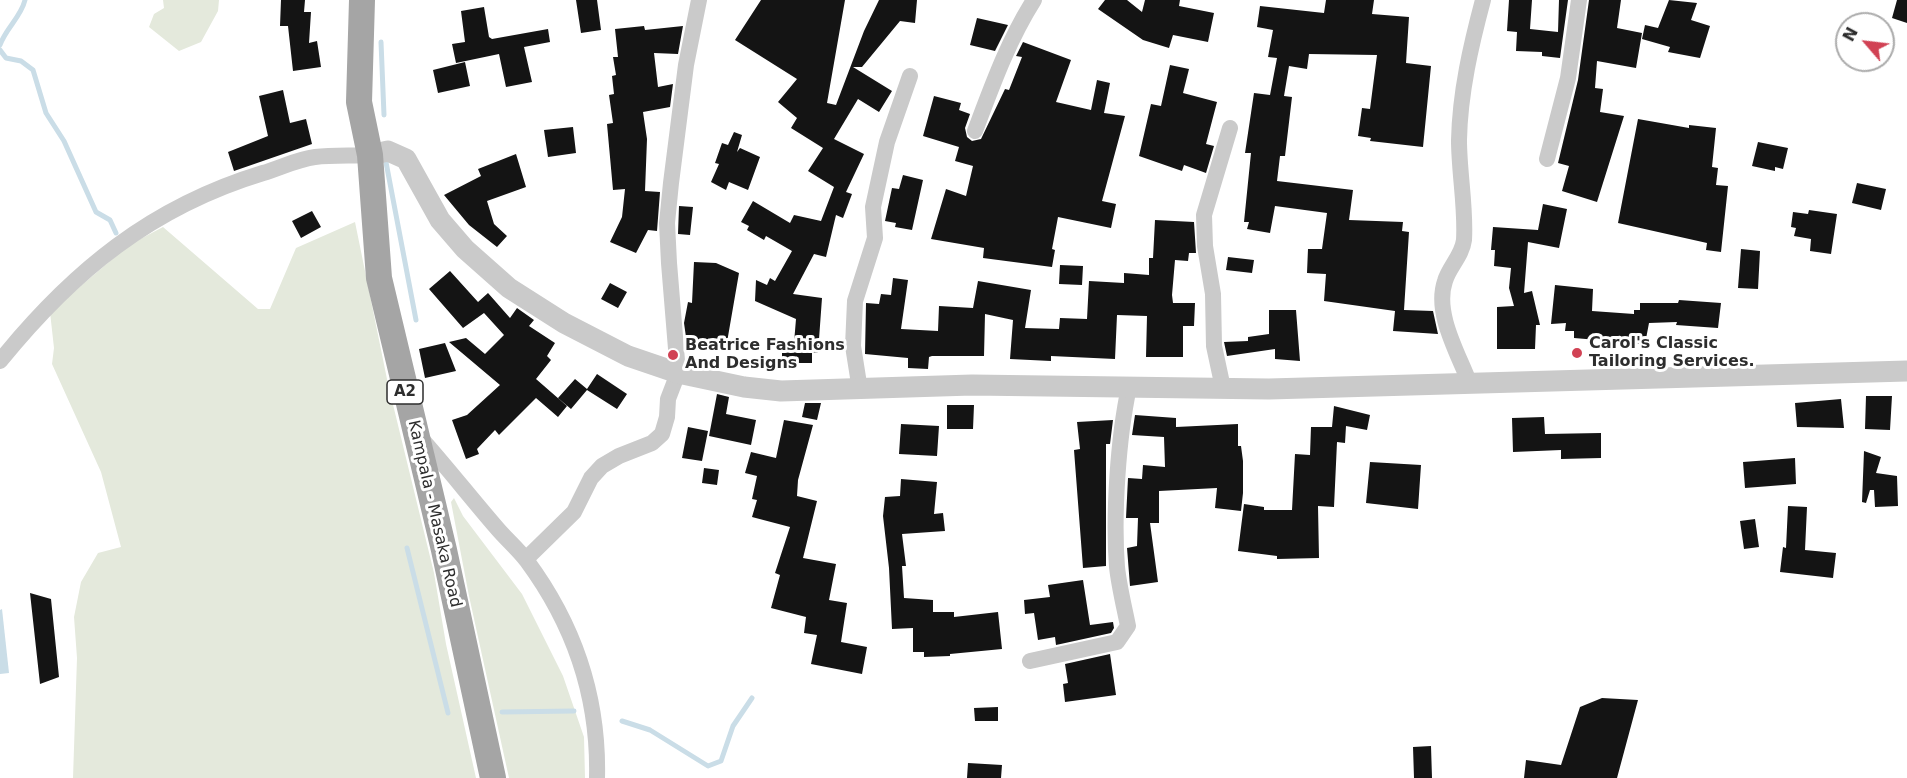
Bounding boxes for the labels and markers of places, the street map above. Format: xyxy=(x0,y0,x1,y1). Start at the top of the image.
place label: Carol's Classic Tailoring Services. xyxy=(1589,334,1755,372)
place label: Beatrice Fashions And Designs xyxy=(685,336,845,374)
marker: Carol's Classic Tailoring Services. xyxy=(1570,346,1584,360)
marker: Beatrice Fashions And Designs xyxy=(666,348,680,362)

